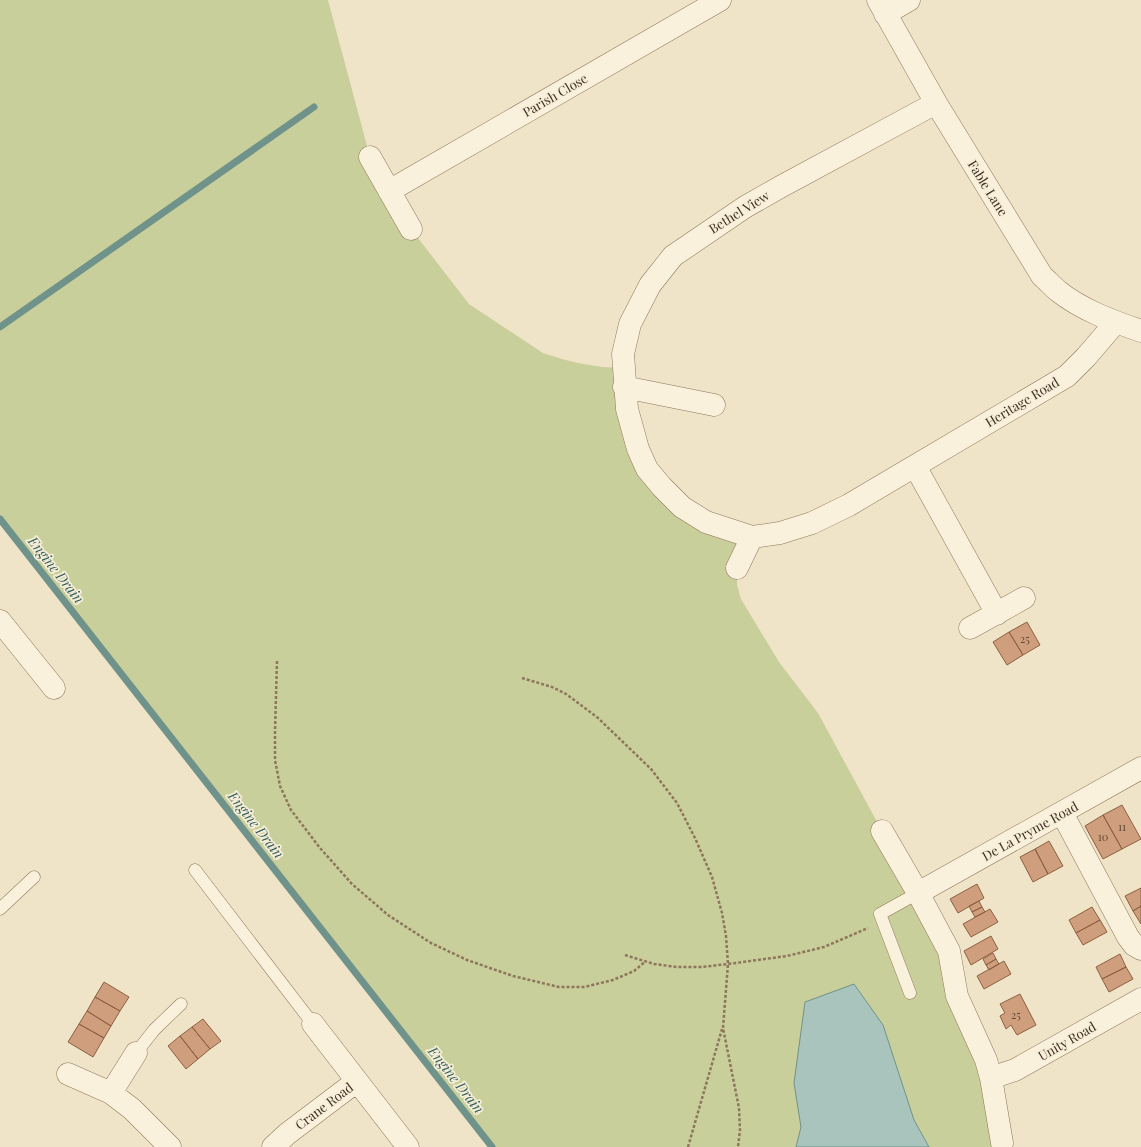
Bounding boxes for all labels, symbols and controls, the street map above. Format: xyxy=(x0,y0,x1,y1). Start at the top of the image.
street label: Parish Close xyxy=(519,69,591,120)
street label: Fable Lane xyxy=(965,157,1012,219)
street label: Bethel View xyxy=(705,186,772,237)
street label: Heritage Road xyxy=(982,373,1062,430)
water label: Engine Drain xyxy=(24,531,89,607)
house number: 25 xyxy=(1020,631,1030,646)
water label: Engine Drain xyxy=(224,786,289,862)
street label: De La Pryme Road xyxy=(979,797,1081,864)
house number: 11 xyxy=(1118,819,1126,834)
house number: 10 xyxy=(1098,829,1109,844)
house number: 25 xyxy=(1011,1007,1021,1022)
street label: Unity Road xyxy=(1035,1017,1099,1064)
water label: Engine Drain xyxy=(424,1041,489,1117)
street label: Crane Road xyxy=(291,1078,356,1133)

